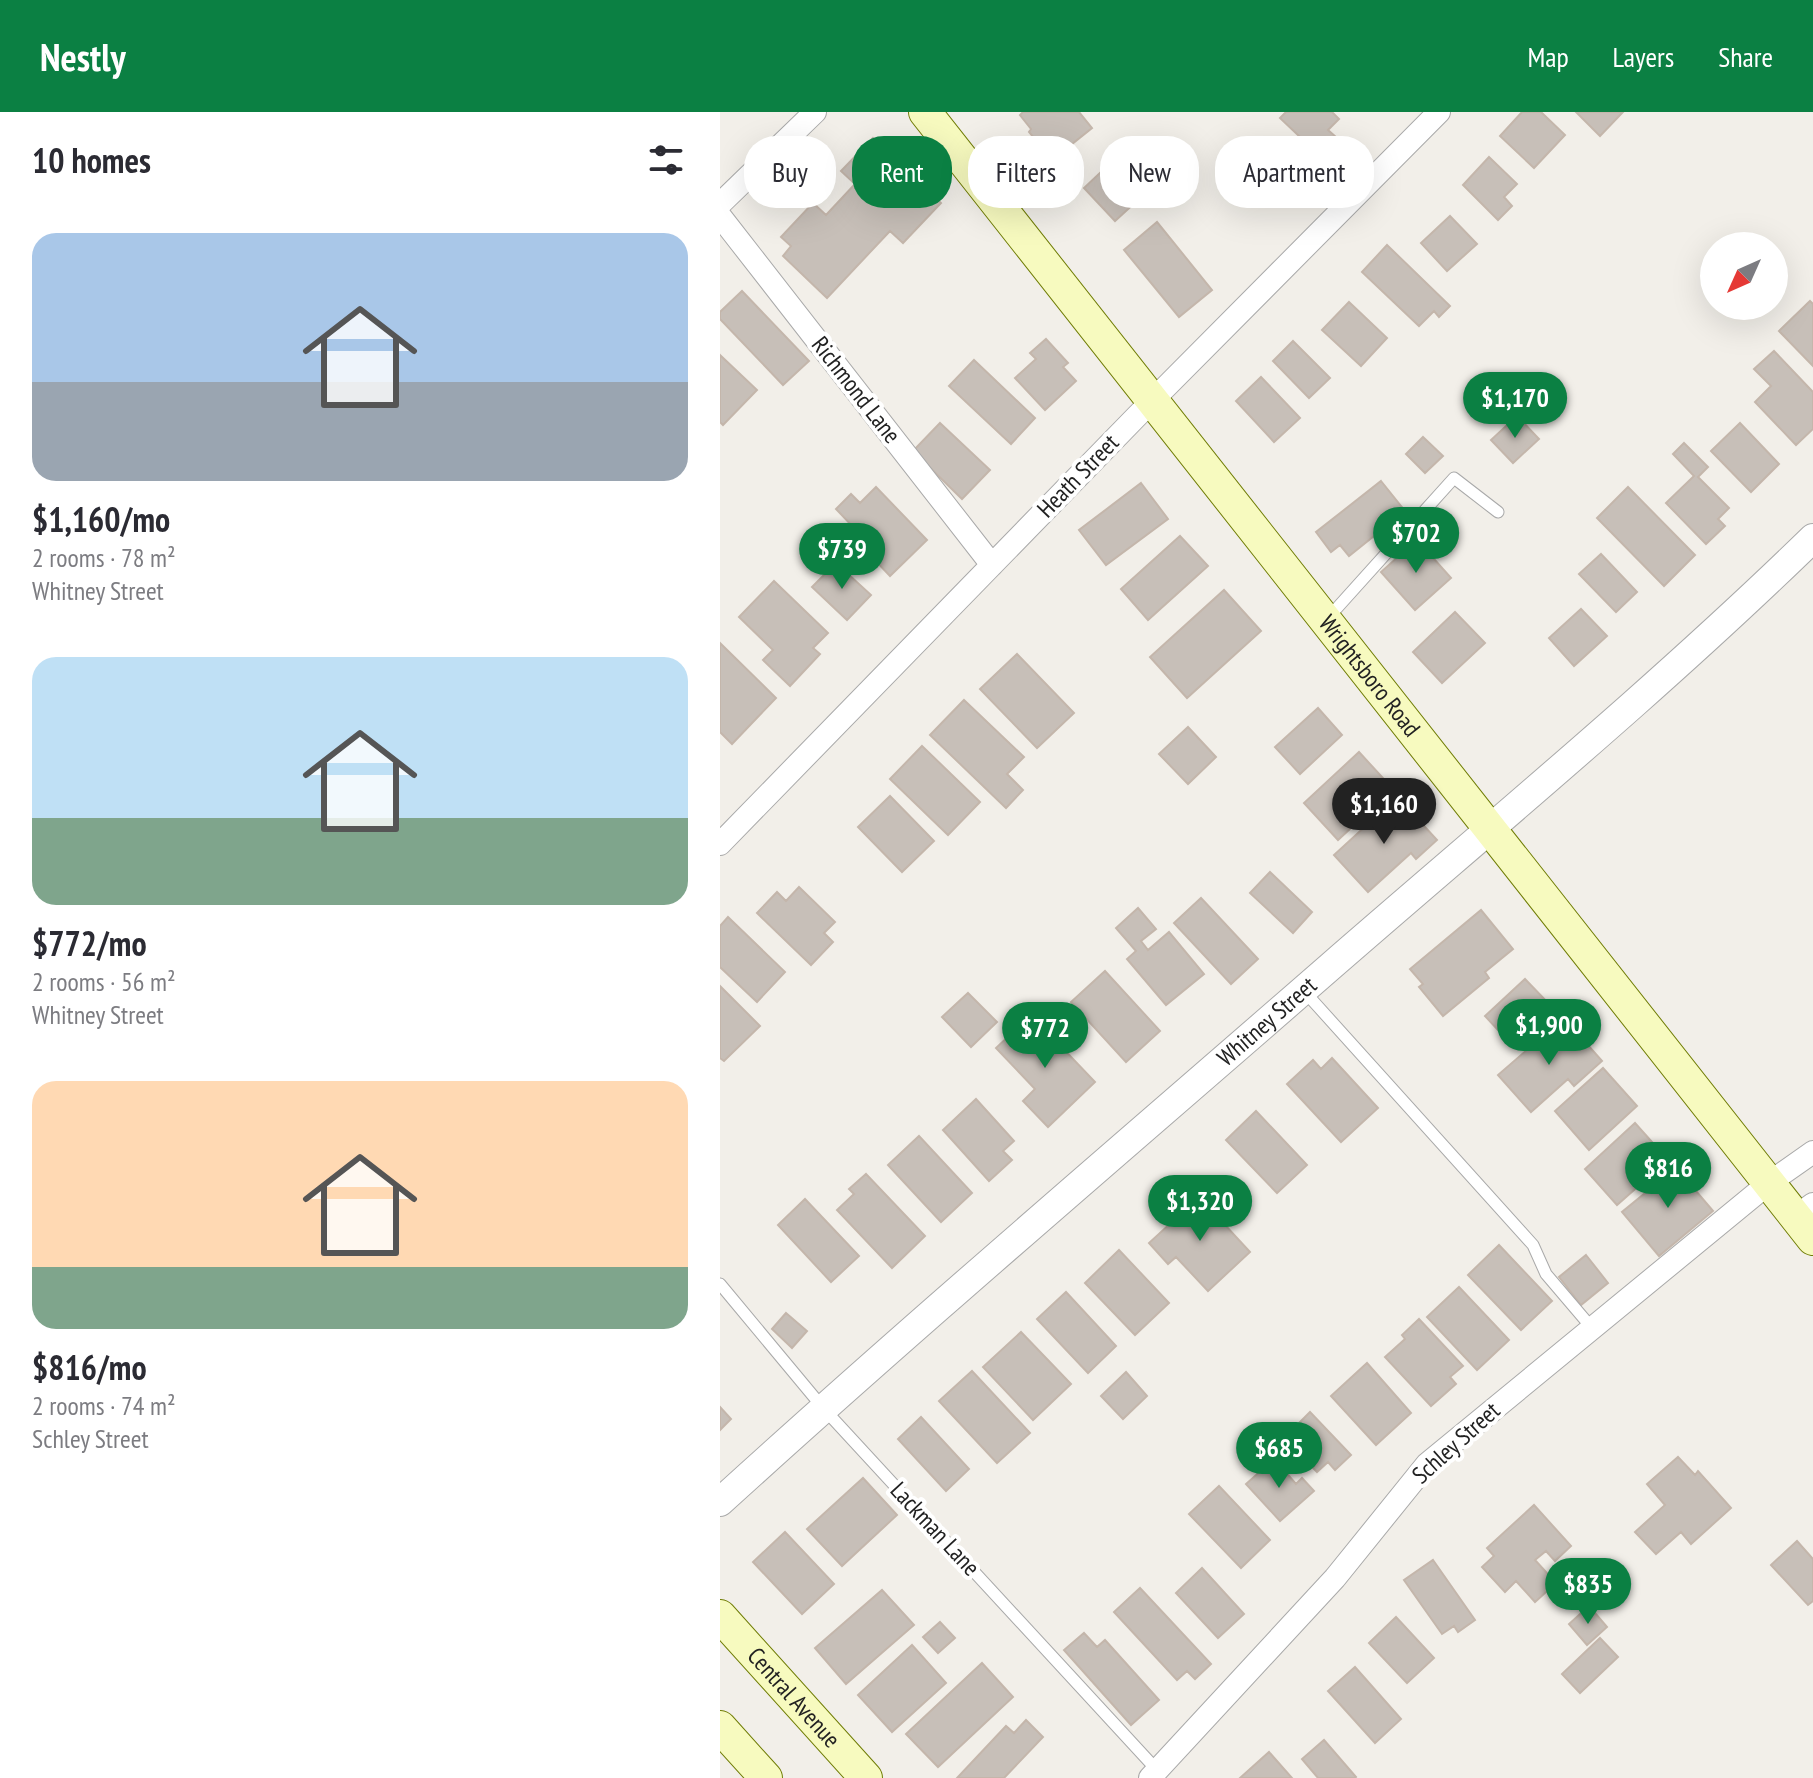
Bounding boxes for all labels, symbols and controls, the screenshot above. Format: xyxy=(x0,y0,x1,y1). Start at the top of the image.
text: Nestly xyxy=(40,32,126,81)
text: Map xyxy=(1527,38,1569,75)
text: Layers xyxy=(1613,38,1674,75)
text: Share xyxy=(1718,38,1773,75)
chip: Buy xyxy=(744,136,836,208)
chip: Rent xyxy=(852,136,952,208)
chip: Filters xyxy=(968,136,1084,208)
chip: New xyxy=(1100,136,1199,208)
chip: Apartment xyxy=(1215,136,1374,208)
text: 10 homes xyxy=(32,138,151,182)
icon: filters xyxy=(644,138,688,182)
north arrow xyxy=(1700,232,1788,320)
map controls xyxy=(1700,232,1788,320)
icon: home xyxy=(288,285,432,429)
street label: Richmond Lane xyxy=(805,330,908,449)
pin: $1,170 xyxy=(1450,372,1580,440)
text: $1,170 xyxy=(1481,381,1549,414)
street label: Heath Street xyxy=(1030,427,1125,524)
text: $1,160/mo xyxy=(32,497,170,541)
pin: $702 xyxy=(1369,507,1463,575)
text: $702 xyxy=(1391,516,1441,549)
pin: $739 xyxy=(795,523,889,591)
text: $739 xyxy=(817,532,867,565)
text: 2 rooms · 78 m² xyxy=(32,541,176,574)
text: Whitney Street xyxy=(32,574,164,607)
street label: Wrightsboro Road xyxy=(1312,608,1427,743)
icon: home xyxy=(288,709,432,853)
pin: $1,160 xyxy=(1319,778,1449,846)
text: $1,160 xyxy=(1350,787,1418,820)
text: $772/mo xyxy=(32,921,147,965)
text: 2 rooms · 56 m² xyxy=(32,965,176,998)
street label: Whitney Street xyxy=(1211,969,1323,1073)
text: Whitney Street xyxy=(32,998,164,1031)
pin: $1,900 xyxy=(1484,999,1614,1067)
pin: $772 xyxy=(998,1002,1092,1070)
text: $1,900 xyxy=(1515,1008,1583,1041)
text: $772 xyxy=(1020,1011,1070,1044)
icon: home xyxy=(288,1133,432,1277)
pin: $816 xyxy=(1621,1142,1715,1210)
text: $816 xyxy=(1643,1151,1693,1184)
pin: $1,320 xyxy=(1135,1175,1265,1243)
text: $1,320 xyxy=(1166,1184,1234,1217)
text: $816/mo xyxy=(32,1345,147,1389)
text: 2 rooms · 74 m² xyxy=(32,1389,176,1422)
street label: Schley Street xyxy=(1405,1395,1506,1490)
text: Schley Street xyxy=(32,1422,149,1455)
pin: $685 xyxy=(1232,1422,1326,1490)
text: $685 xyxy=(1254,1431,1304,1464)
street label: Lackman Lane xyxy=(884,1475,987,1582)
pin: $835 xyxy=(1541,1558,1635,1626)
text: $835 xyxy=(1563,1567,1613,1600)
street label: Central Avenue xyxy=(741,1641,847,1754)

